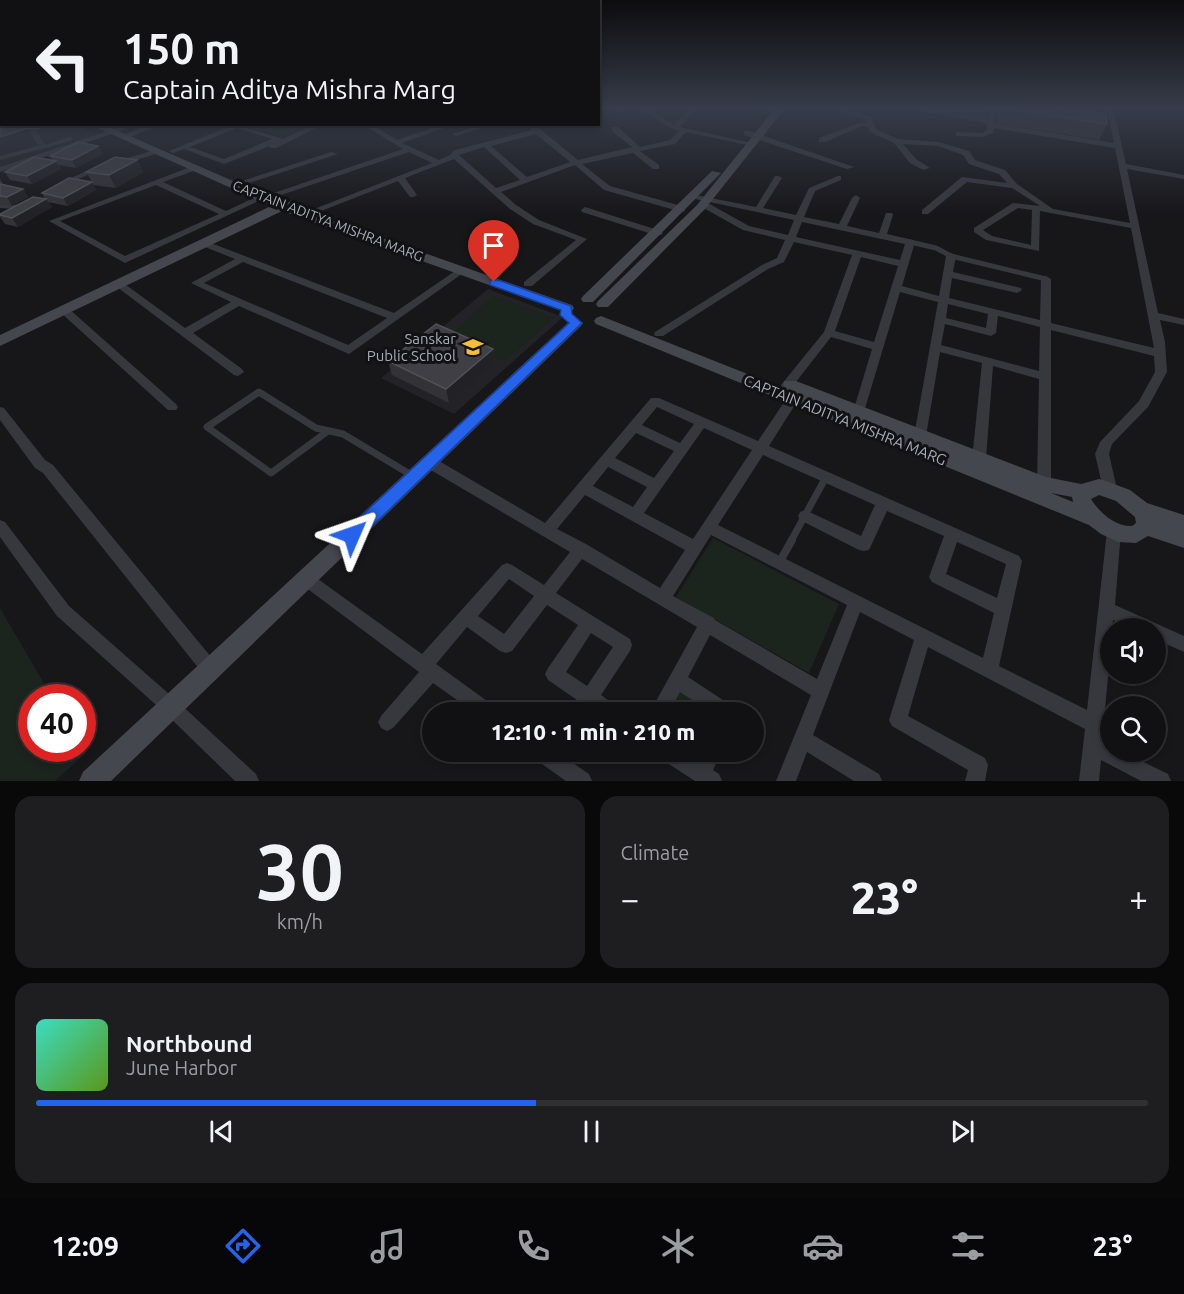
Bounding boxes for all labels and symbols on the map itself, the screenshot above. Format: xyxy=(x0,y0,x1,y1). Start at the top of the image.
street label: CAPTAIN ADITYA MISHRA MARG xyxy=(230,177,426,265)
pin xyxy=(468,220,519,282)
place label: Sanskar Public School xyxy=(367,330,456,364)
school or university icon: Sanskar Public School xyxy=(461,335,485,359)
street label: CAPTAIN ADITYA MISHRA MARG xyxy=(741,371,949,469)
position arrow xyxy=(320,503,384,567)
speed limit sign: 40 xyxy=(18,684,96,762)

